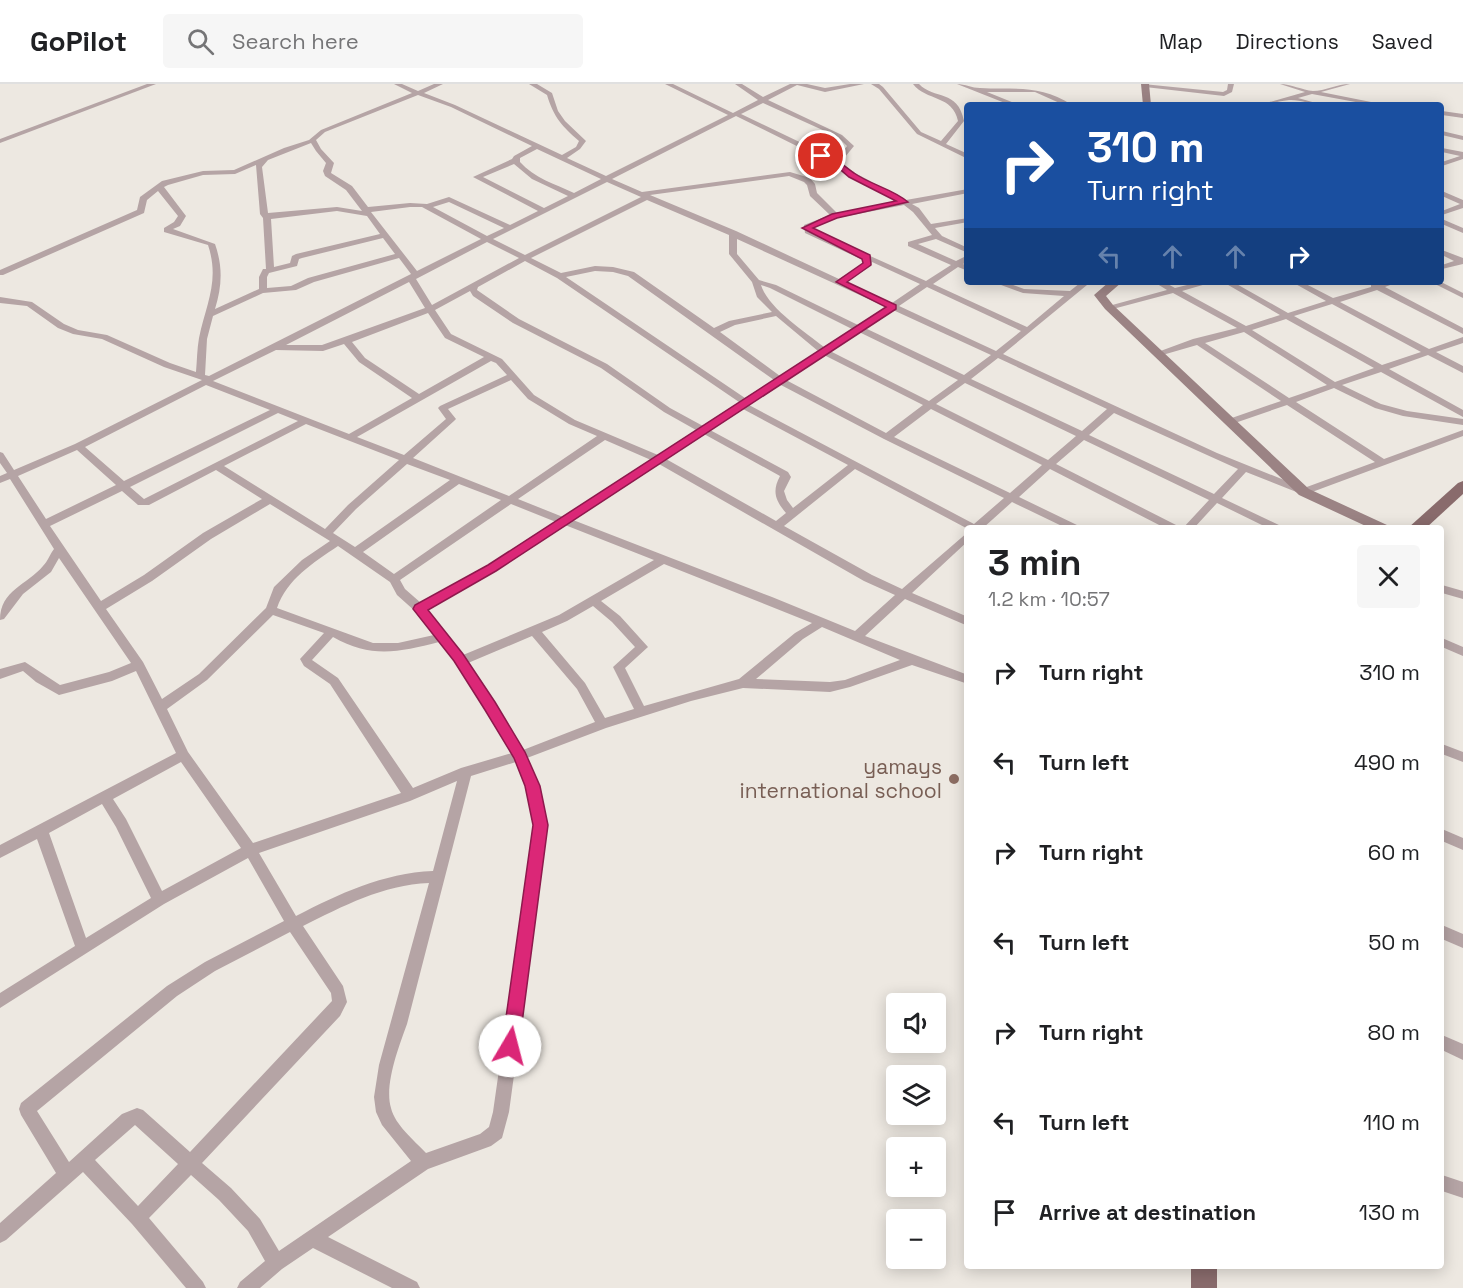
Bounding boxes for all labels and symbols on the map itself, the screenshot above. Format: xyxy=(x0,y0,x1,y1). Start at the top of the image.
pin xyxy=(795,130,846,181)
place label: yamays international school xyxy=(739,753,942,804)
marker: yamays international school xyxy=(947,772,961,786)
position arrow xyxy=(478,1014,542,1078)

